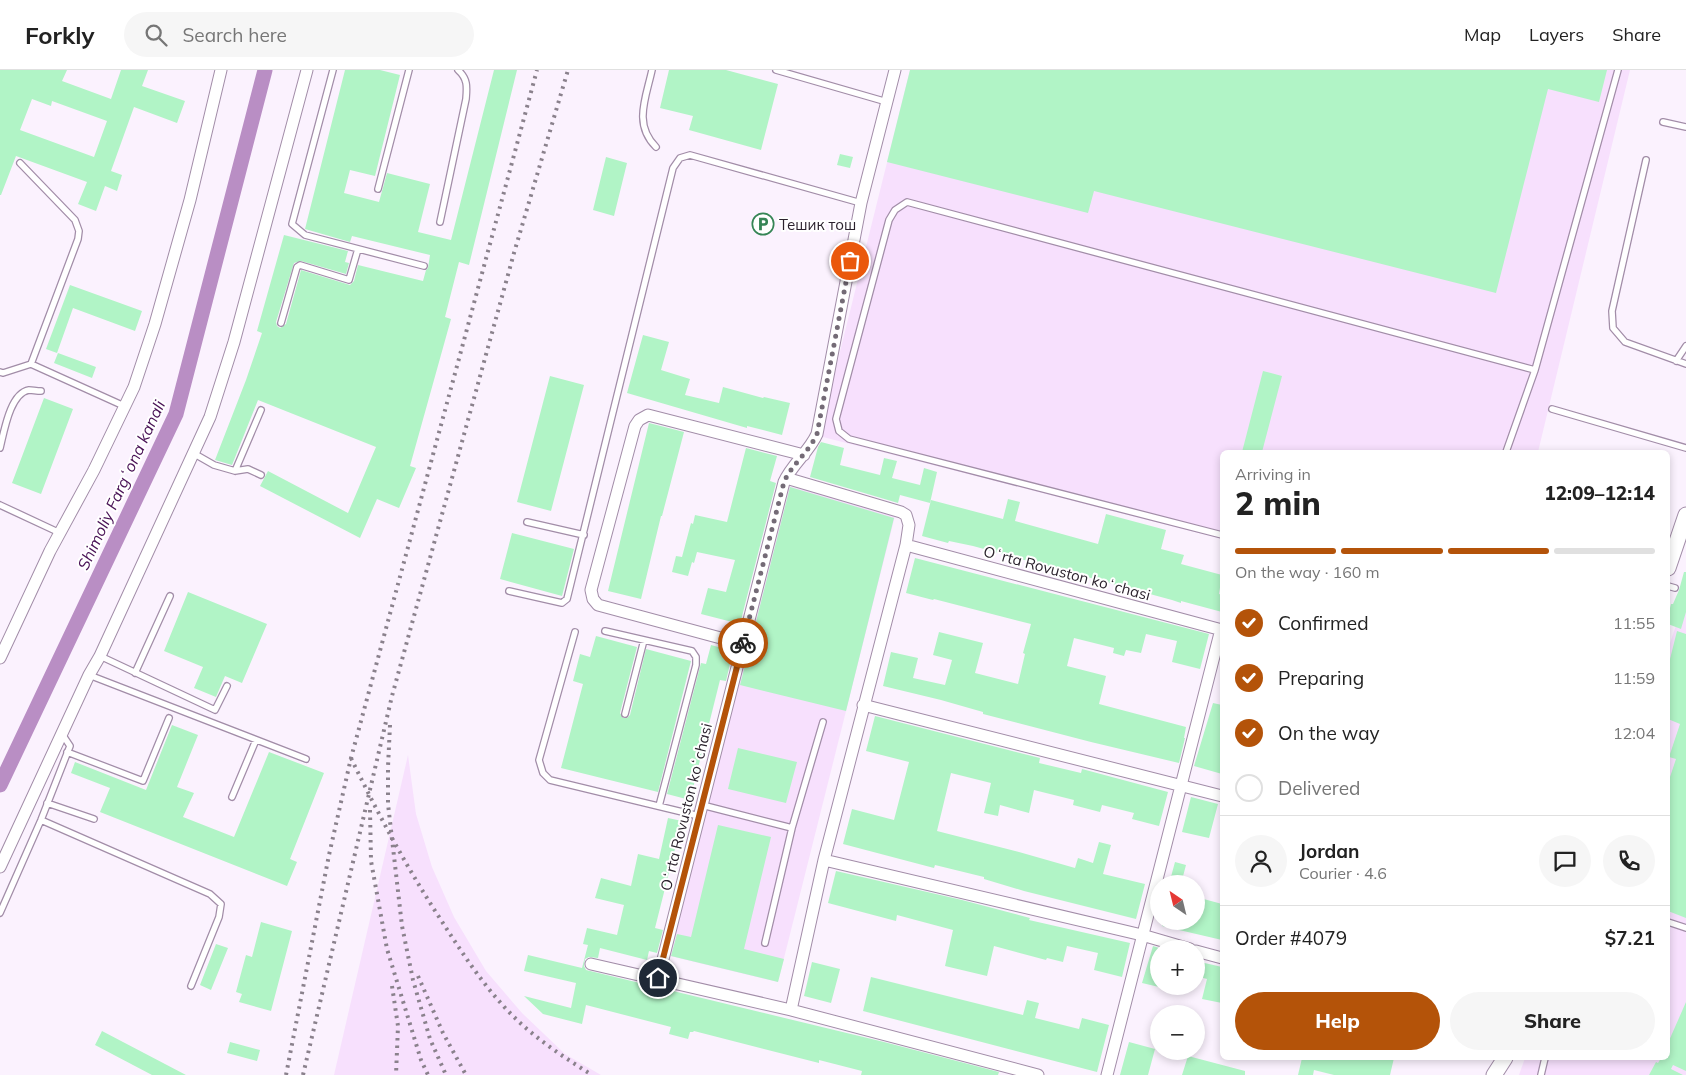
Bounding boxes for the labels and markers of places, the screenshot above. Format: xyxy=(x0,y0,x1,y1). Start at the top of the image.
parking icon: Тешик тош xyxy=(751,212,775,236)
place label: Тешик тош xyxy=(779,215,856,234)
pin xyxy=(829,240,871,282)
pin xyxy=(637,957,679,999)

